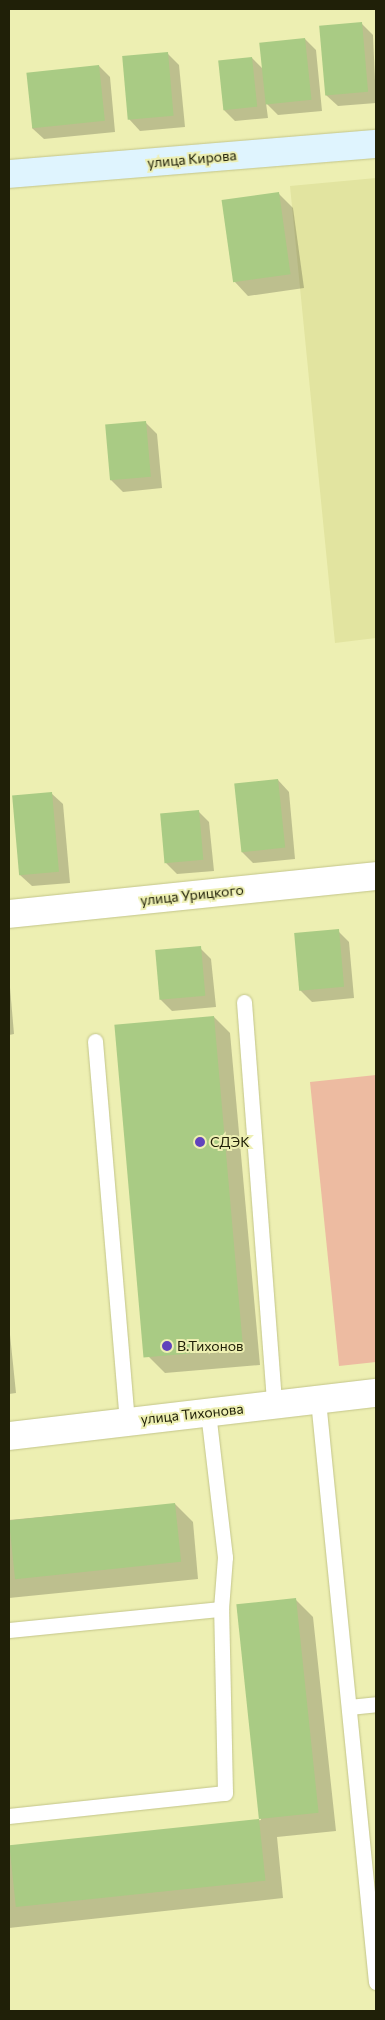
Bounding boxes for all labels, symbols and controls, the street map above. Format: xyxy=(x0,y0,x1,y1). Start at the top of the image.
street label: улица Кирова xyxy=(147,147,237,171)
street label: улица Урицкого xyxy=(139,881,245,909)
place label: СДЭК xyxy=(210,1134,250,1150)
marker: СДЭК xyxy=(194,1136,206,1148)
place label: В.Тихонов xyxy=(177,1338,243,1354)
marker: В.Тихонов xyxy=(161,1340,173,1352)
street label: улица Тихонова xyxy=(140,1400,244,1428)

